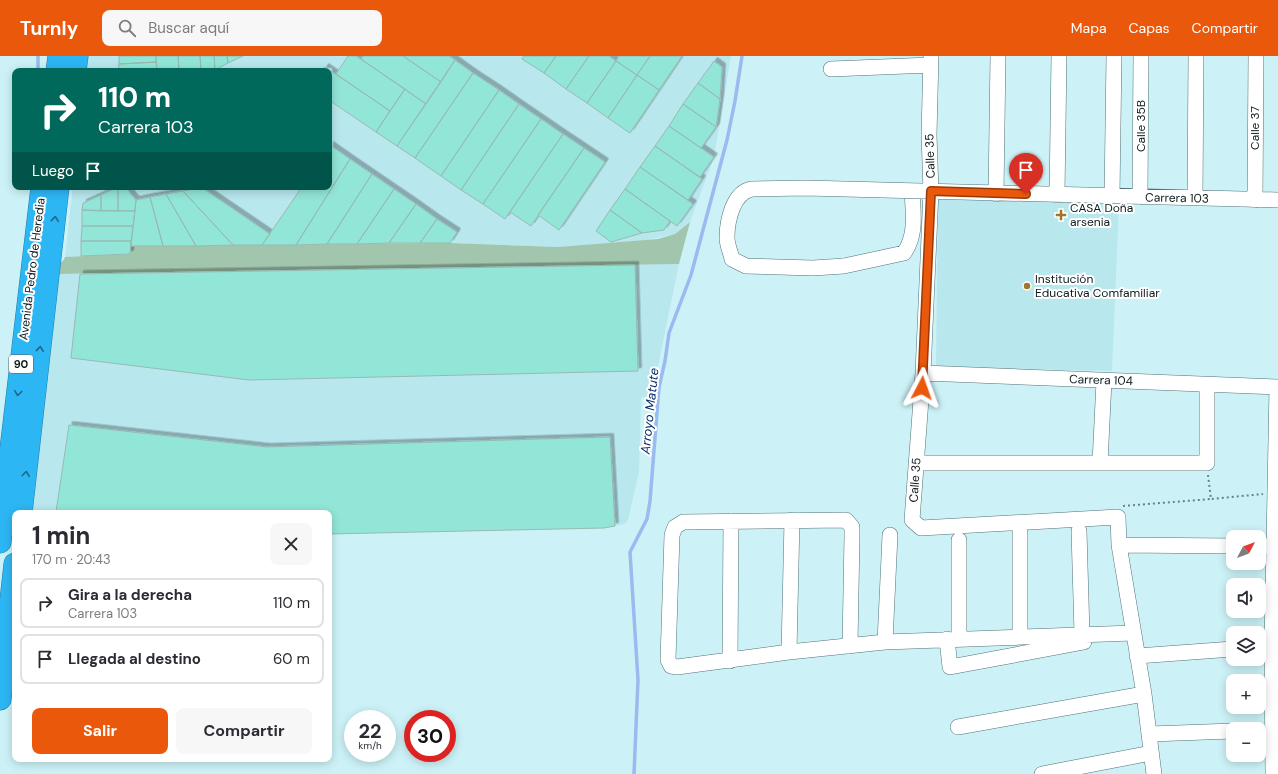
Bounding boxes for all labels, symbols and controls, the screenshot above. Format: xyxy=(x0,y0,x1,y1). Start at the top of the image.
search box xyxy=(102,10,382,46)
text: Turnly xyxy=(20,16,78,41)
icon: search xyxy=(116,17,138,39)
text: Buscar aquí xyxy=(148,18,229,38)
text: Mapa xyxy=(1071,19,1107,37)
text: Capas xyxy=(1129,19,1170,37)
text: Compartir xyxy=(1192,19,1258,37)
text: 110 m xyxy=(98,79,171,116)
icon: right xyxy=(32,84,84,136)
street label: Calle 35B xyxy=(1133,100,1149,152)
street label: Calle 37 xyxy=(1247,106,1263,150)
text: Carrera 103 xyxy=(98,115,194,139)
street label: Calle 35 xyxy=(921,133,939,179)
pin xyxy=(1009,153,1043,194)
icon: arrive xyxy=(1015,159,1037,181)
icon: arrive xyxy=(82,160,104,182)
text: Luego xyxy=(32,161,74,181)
street label: Carrera 103 xyxy=(1145,189,1209,207)
street label: Avenida Pedro de Heredia xyxy=(15,197,49,341)
place label: CASA Doña arsenia xyxy=(1070,200,1133,230)
marker: CASA Doña arsenia xyxy=(1055,209,1067,221)
one-way arrow xyxy=(50,216,59,222)
place label: Institución Educativa Comfamiliar xyxy=(1035,271,1160,301)
marker: Institución Educativa Comfamiliar xyxy=(1022,281,1032,291)
one-way arrow xyxy=(36,345,45,352)
road number: 90 xyxy=(9,355,33,373)
water label: Arroyo Matute xyxy=(636,367,662,456)
position arrow xyxy=(901,367,943,409)
street label: Carrera 104 xyxy=(1069,371,1133,389)
one-way arrow xyxy=(14,390,23,396)
street label: Calle 35 xyxy=(905,457,925,503)
one-way arrow xyxy=(21,470,30,477)
text: 1 min xyxy=(32,520,90,551)
button: close xyxy=(270,523,312,565)
north arrow xyxy=(1226,530,1266,570)
map controls xyxy=(1226,530,1266,762)
text: 170 m · 20:43 xyxy=(32,551,111,568)
button: sound xyxy=(1226,578,1266,618)
text: Gira a la derecha xyxy=(68,585,192,605)
icon: right xyxy=(34,592,56,614)
text: 110 m xyxy=(273,593,310,613)
text: Carrera 103 xyxy=(68,605,137,622)
button: layers xyxy=(1226,626,1266,666)
icon: arrive xyxy=(34,648,56,670)
text: Llegada al destino xyxy=(68,649,201,669)
text: 60 m xyxy=(273,649,310,669)
button: + xyxy=(1226,674,1266,714)
button: Salir xyxy=(32,708,168,754)
button: Compartir xyxy=(176,708,312,754)
speed limit sign: 30 xyxy=(404,710,456,762)
text: 22 xyxy=(358,718,382,744)
button: − xyxy=(1226,722,1266,762)
text: km/h xyxy=(358,739,382,752)

